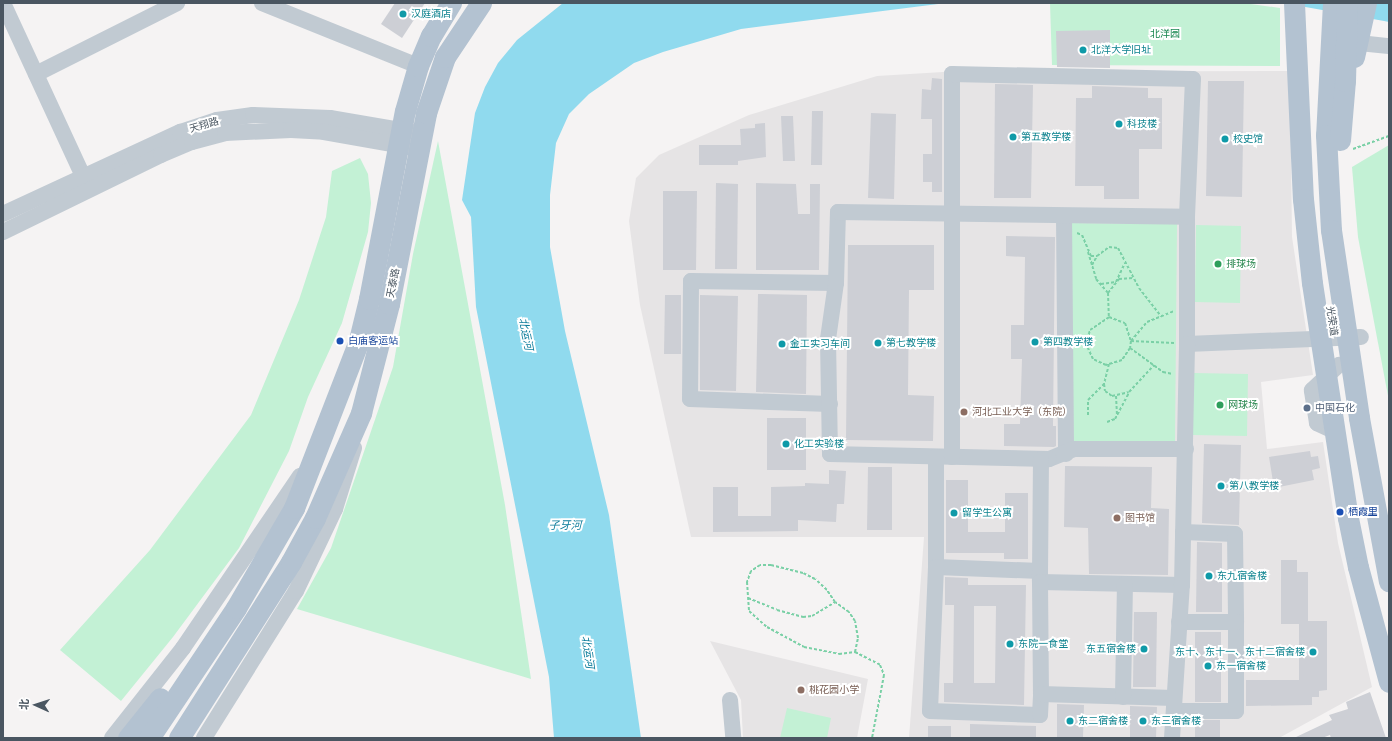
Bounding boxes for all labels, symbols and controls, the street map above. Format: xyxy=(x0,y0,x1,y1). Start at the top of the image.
place label: 汉庭酒店 xyxy=(411,8,451,20)
marker: 汉庭酒店 xyxy=(398,9,408,19)
park label: 北洋园 xyxy=(1150,28,1180,40)
place label: 北洋大学旧址 xyxy=(1091,44,1151,56)
marker: 北洋大学旧址 xyxy=(1078,45,1088,55)
street label: 天翔路 xyxy=(188,115,220,135)
place label: 科技楼 xyxy=(1127,118,1157,130)
marker: 科技楼 xyxy=(1114,119,1124,129)
place label: 第五教学楼 xyxy=(1021,131,1071,143)
marker: 第五教学楼 xyxy=(1008,132,1018,142)
place label: 校史馆 xyxy=(1233,133,1263,145)
marker: 校史馆 xyxy=(1220,134,1230,144)
place label: 排球场 xyxy=(1226,258,1256,270)
marker: 排球场 xyxy=(1213,259,1223,269)
street label: 天泰路 xyxy=(384,267,402,299)
street label: 光荣道 xyxy=(1324,305,1340,337)
water label: 北运河 xyxy=(516,317,536,351)
place label: 白庙客运站 xyxy=(348,335,398,347)
marker: 白庙客运站 xyxy=(335,336,345,346)
place label: 第四教学楼 xyxy=(1043,336,1093,348)
place label: 第七教学楼 xyxy=(886,337,936,349)
marker: 第四教学楼 xyxy=(1030,337,1040,347)
place label: 金工实习车间 xyxy=(790,338,850,350)
marker: 第七教学楼 xyxy=(873,338,883,348)
marker: 金工实习车间 xyxy=(777,339,787,349)
place label: 网球场 xyxy=(1228,399,1258,411)
marker: 网球场 xyxy=(1215,400,1225,410)
place label: 中国石化 xyxy=(1315,402,1355,414)
marker: 中国石化 xyxy=(1302,403,1312,413)
place label: 河北工业大学（东院） xyxy=(972,406,1072,418)
marker: 河北工业大学（东院） xyxy=(959,407,969,417)
place label: 化工实验楼 xyxy=(794,438,844,450)
marker: 化工实验楼 xyxy=(781,439,791,449)
place label: 第八教学楼 xyxy=(1229,480,1279,492)
marker: 第八教学楼 xyxy=(1216,481,1226,491)
place label: 栖霞里 xyxy=(1348,506,1378,518)
place label: 留学生公寓 xyxy=(962,507,1012,519)
marker: 栖霞里 xyxy=(1335,507,1345,517)
marker: 留学生公寓 xyxy=(949,508,959,518)
place label: 图书馆 xyxy=(1125,512,1155,524)
marker: 图书馆 xyxy=(1112,513,1122,523)
water label: 子牙河 xyxy=(549,518,581,532)
place label: 东九宿舍楼 xyxy=(1217,570,1267,582)
marker: 东九宿舍楼 xyxy=(1204,571,1214,581)
water label: 北运河 xyxy=(579,635,597,669)
place label: 东院一食堂 xyxy=(1018,638,1068,650)
marker: 东院一食堂 xyxy=(1005,639,1015,649)
place label: 东五宿舍楼 xyxy=(1086,643,1136,655)
marker: 东五宿舍楼 xyxy=(1139,644,1149,654)
place label: 东十、东十一、东十二宿舍楼 xyxy=(1175,646,1305,658)
marker: 东十、东十一、东十二宿舍楼 xyxy=(1308,647,1318,657)
place label: 东一宿舍楼 xyxy=(1216,660,1266,672)
marker: 东一宿舍楼 xyxy=(1203,661,1213,671)
place label: 桃花园小学 xyxy=(809,684,859,696)
north arrow xyxy=(16,685,56,725)
marker: 桃花园小学 xyxy=(796,685,806,695)
text: 北 xyxy=(17,699,31,710)
place label: 东二宿舍楼 xyxy=(1078,715,1128,727)
place label: 东三宿舍楼 xyxy=(1151,715,1201,727)
marker: 东二宿舍楼 xyxy=(1065,716,1075,726)
marker: 东三宿舍楼 xyxy=(1138,716,1148,726)

